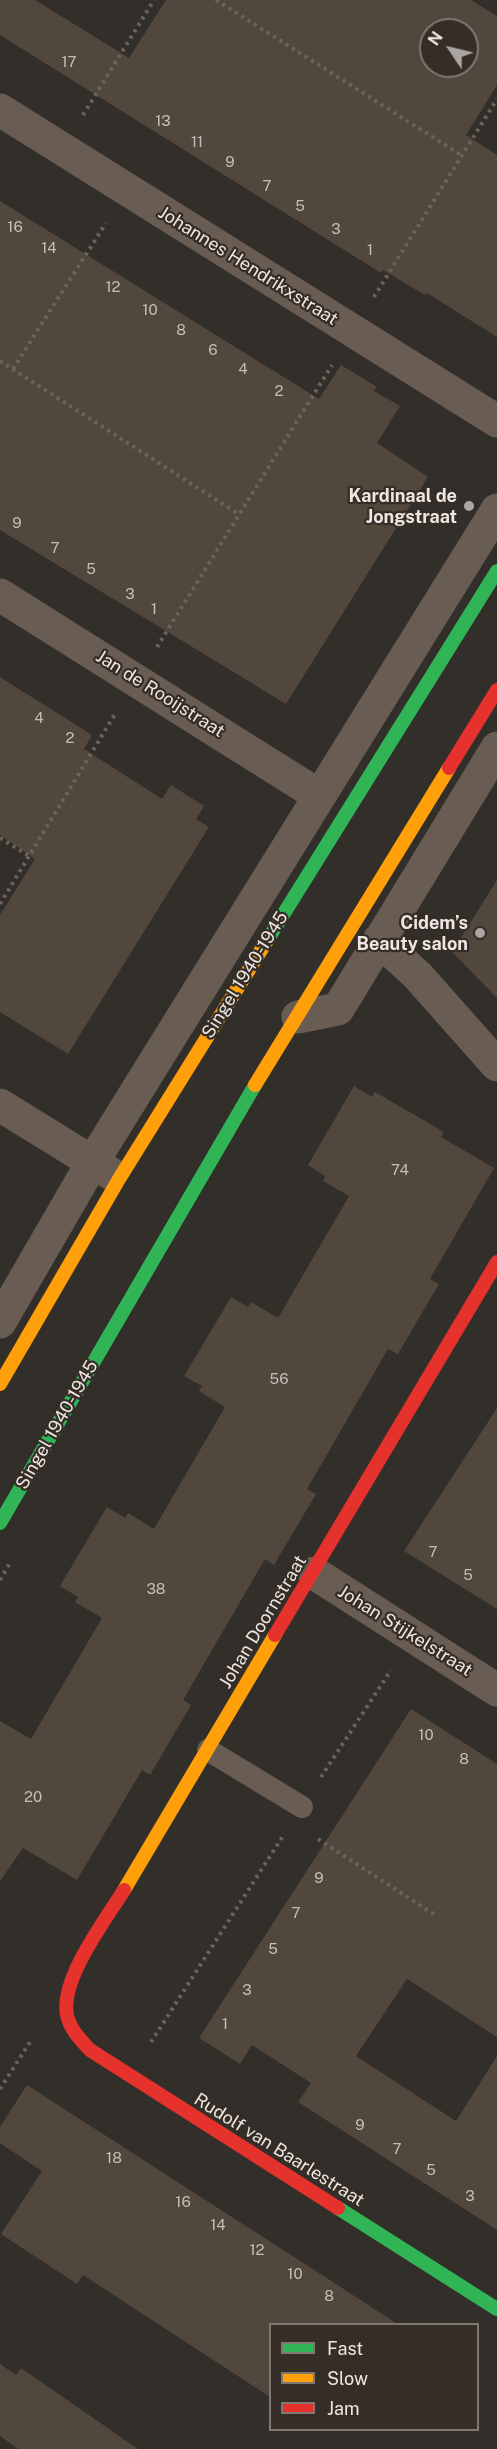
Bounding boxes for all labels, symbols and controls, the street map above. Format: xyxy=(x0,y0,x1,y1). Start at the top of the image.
north arrow xyxy=(419,18,479,78)
text: N xyxy=(424,28,447,49)
house number: 17 xyxy=(61,53,77,71)
house number: 13 xyxy=(155,112,171,130)
house number: 11 xyxy=(191,133,203,151)
house number: 9 xyxy=(225,153,235,171)
house number: 7 xyxy=(262,177,272,195)
house number: 5 xyxy=(295,197,305,215)
street label: Johannes Hendrikxstraat xyxy=(154,202,342,330)
house number: 16 xyxy=(7,218,23,236)
house number: 3 xyxy=(331,220,341,238)
house number: 14 xyxy=(41,239,57,257)
house number: 1 xyxy=(367,241,373,259)
house number: 12 xyxy=(105,278,121,296)
house number: 10 xyxy=(142,301,158,319)
house number: 8 xyxy=(176,321,186,339)
house number: 6 xyxy=(208,341,218,359)
house number: 4 xyxy=(238,360,248,378)
house number: 2 xyxy=(275,382,283,400)
place label: Kardinaal de Jongstraat xyxy=(349,485,457,528)
marker: Kardinaal de Jongstraat xyxy=(462,499,476,513)
house number: 9 xyxy=(12,514,22,532)
house number: 7 xyxy=(50,539,60,557)
house number: 5 xyxy=(86,560,96,578)
house number: 3 xyxy=(125,585,135,603)
house number: 1 xyxy=(151,600,157,618)
street label: Jan de Rooijstraat xyxy=(92,646,228,742)
house number: 4 xyxy=(34,709,44,727)
house number: 2 xyxy=(66,729,74,747)
street label: Singel 1940-1945 xyxy=(197,908,293,1042)
place label: Cidem’s Beauty salon xyxy=(356,912,468,954)
marker: Cidem’s Beauty salon xyxy=(473,926,487,940)
house number: 74 xyxy=(391,1161,409,1179)
street label: Singel 1940-1945 xyxy=(11,1357,103,1493)
house number: 56 xyxy=(270,1370,288,1388)
house number: 7 xyxy=(428,1543,438,1561)
street label: Johan Doornstraat xyxy=(215,1552,311,1692)
house number: 5 xyxy=(463,1566,473,1584)
house number: 38 xyxy=(146,1580,166,1598)
street label: Johan Stijkelstraat xyxy=(334,1581,476,1681)
house number: 10 xyxy=(418,1726,434,1744)
house number: 8 xyxy=(459,1750,469,1768)
house number: 20 xyxy=(24,1788,42,1806)
house number: 9 xyxy=(314,1869,324,1887)
house number: 7 xyxy=(291,1904,301,1922)
house number: 5 xyxy=(268,1940,278,1958)
house number: 3 xyxy=(242,1981,252,1999)
house number: 1 xyxy=(222,2015,228,2033)
street label: Rudolf van Baarlestraat xyxy=(190,2089,368,2211)
house number: 9 xyxy=(355,2116,365,2134)
house number: 7 xyxy=(392,2140,402,2158)
house number: 18 xyxy=(106,2149,122,2167)
house number: 5 xyxy=(426,2161,436,2179)
house number: 3 xyxy=(465,2187,475,2205)
house number: 16 xyxy=(175,2193,191,2211)
house number: 14 xyxy=(210,2216,226,2234)
house number: 12 xyxy=(249,2241,265,2259)
house number: 10 xyxy=(287,2265,303,2283)
house number: 8 xyxy=(324,2287,334,2305)
legend xyxy=(269,2323,479,2431)
text: Fast xyxy=(327,2338,363,2359)
text: Slow xyxy=(327,2368,368,2389)
text: Jam xyxy=(327,2398,360,2419)

